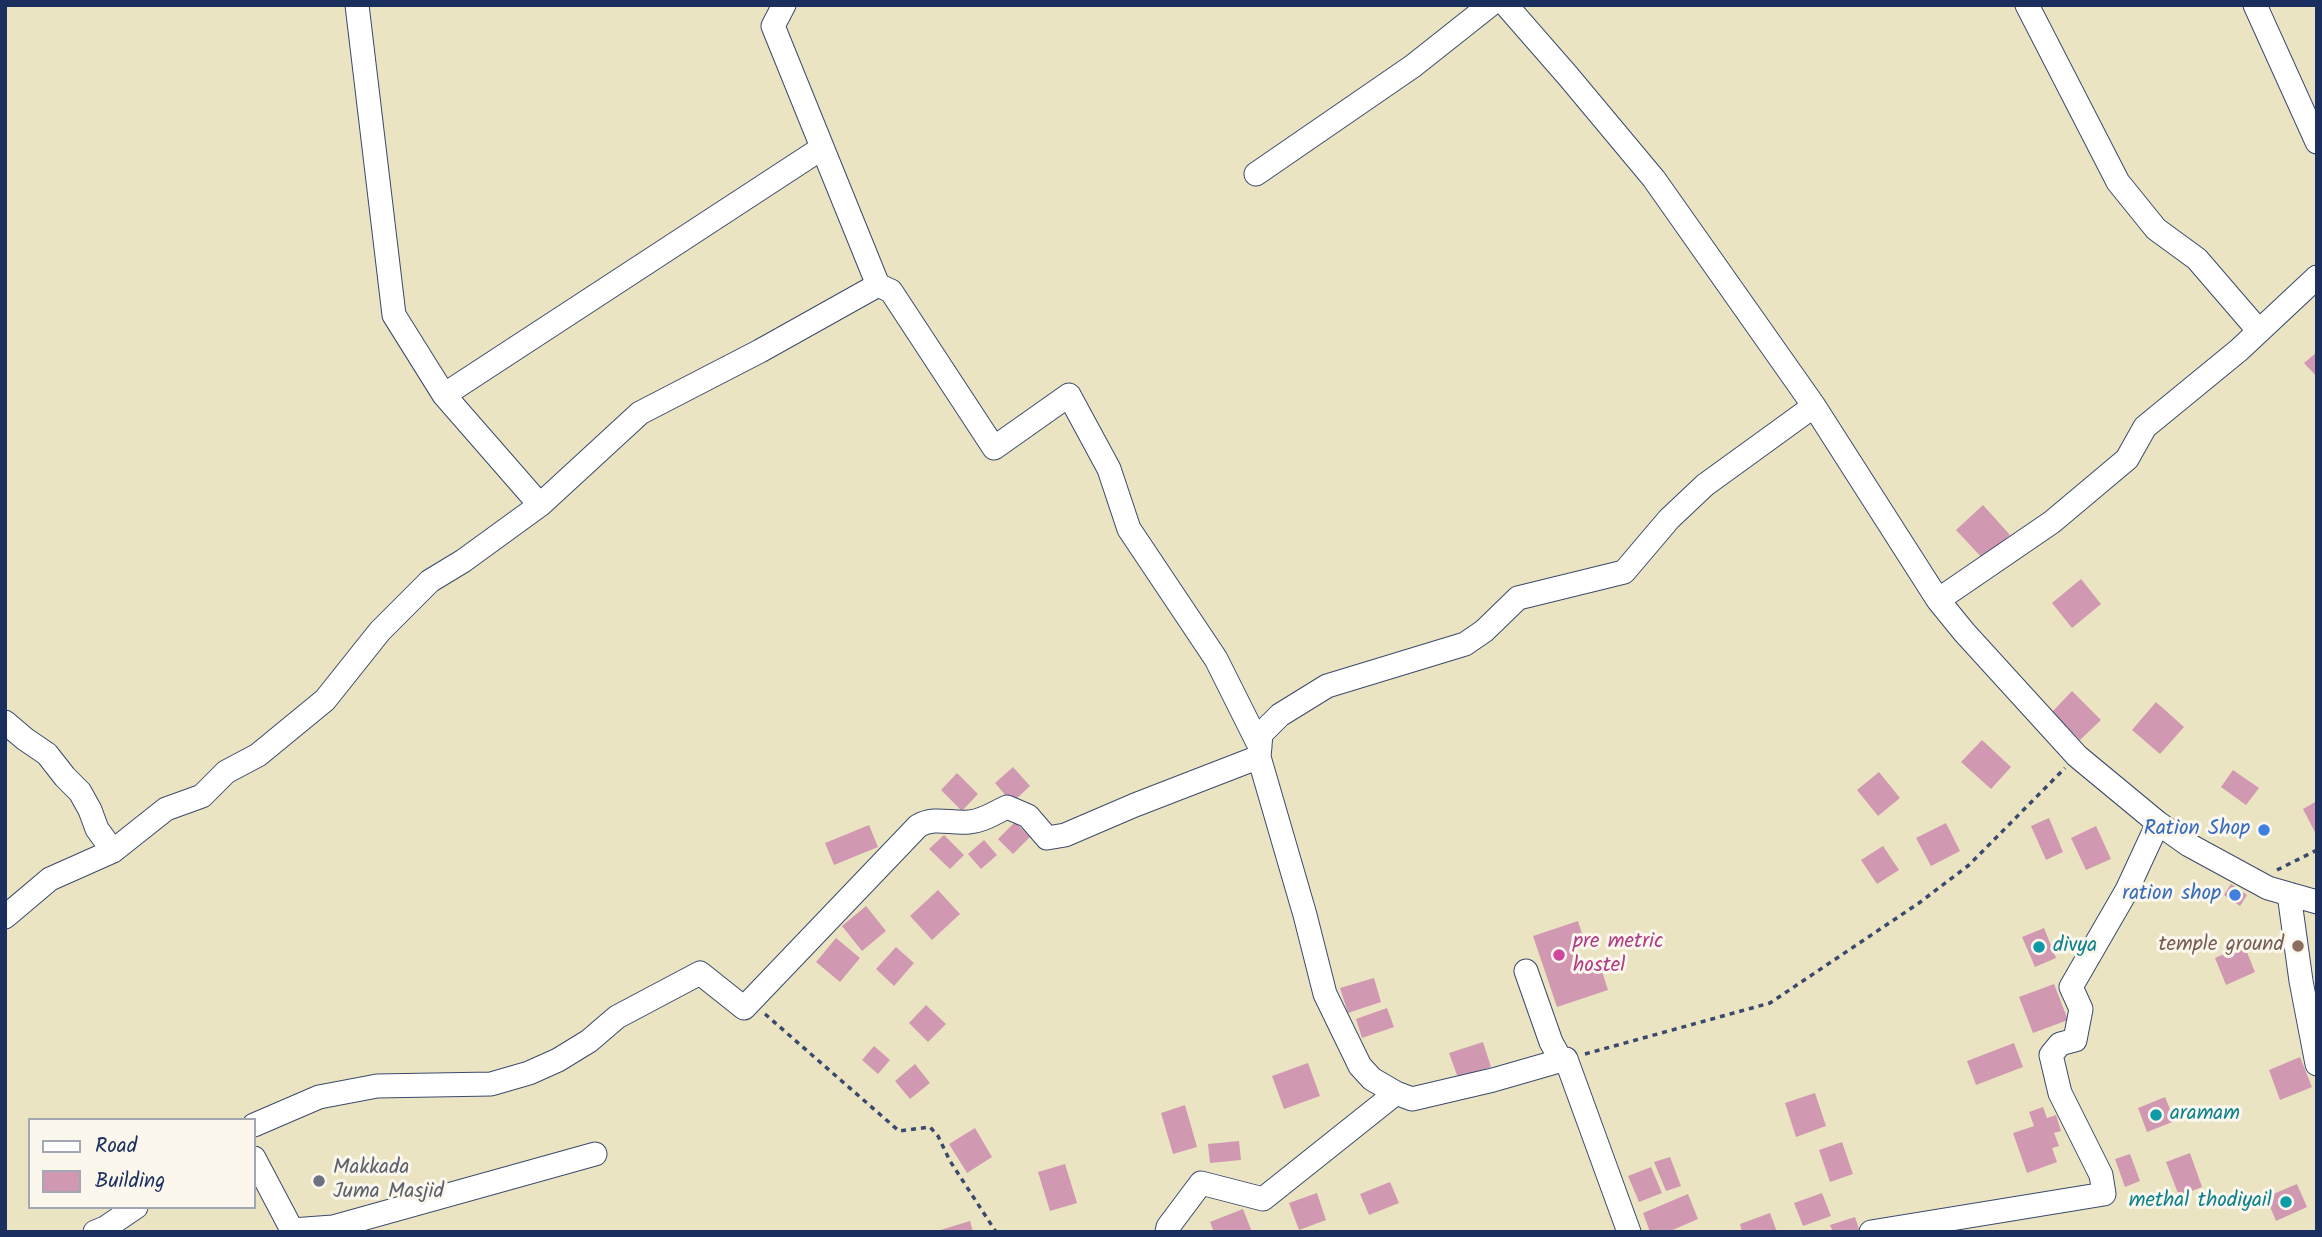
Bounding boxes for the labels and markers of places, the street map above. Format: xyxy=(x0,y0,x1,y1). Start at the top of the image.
place label: Ration Shop xyxy=(2144,817,2250,843)
marker: Ration Shop xyxy=(2256,822,2272,838)
place label: ration shop xyxy=(2122,882,2221,908)
marker: ration shop xyxy=(2227,887,2243,903)
place label: pre metric hostel xyxy=(1573,930,1663,980)
place label: temple ground xyxy=(2158,933,2284,959)
place label: divya xyxy=(2053,934,2097,960)
marker: temple ground xyxy=(2290,938,2306,954)
marker: divya xyxy=(2031,939,2047,955)
marker: pre metric hostel xyxy=(1551,947,1567,963)
place label: aramam xyxy=(2170,1102,2240,1128)
marker: aramam xyxy=(2148,1107,2164,1123)
place label: Makkada Juma Masjid xyxy=(333,1156,444,1206)
marker: Makkada Juma Masjid xyxy=(311,1173,327,1189)
place label: methal thodiyail xyxy=(2129,1189,2272,1215)
marker: methal thodiyail xyxy=(2278,1194,2294,1210)

